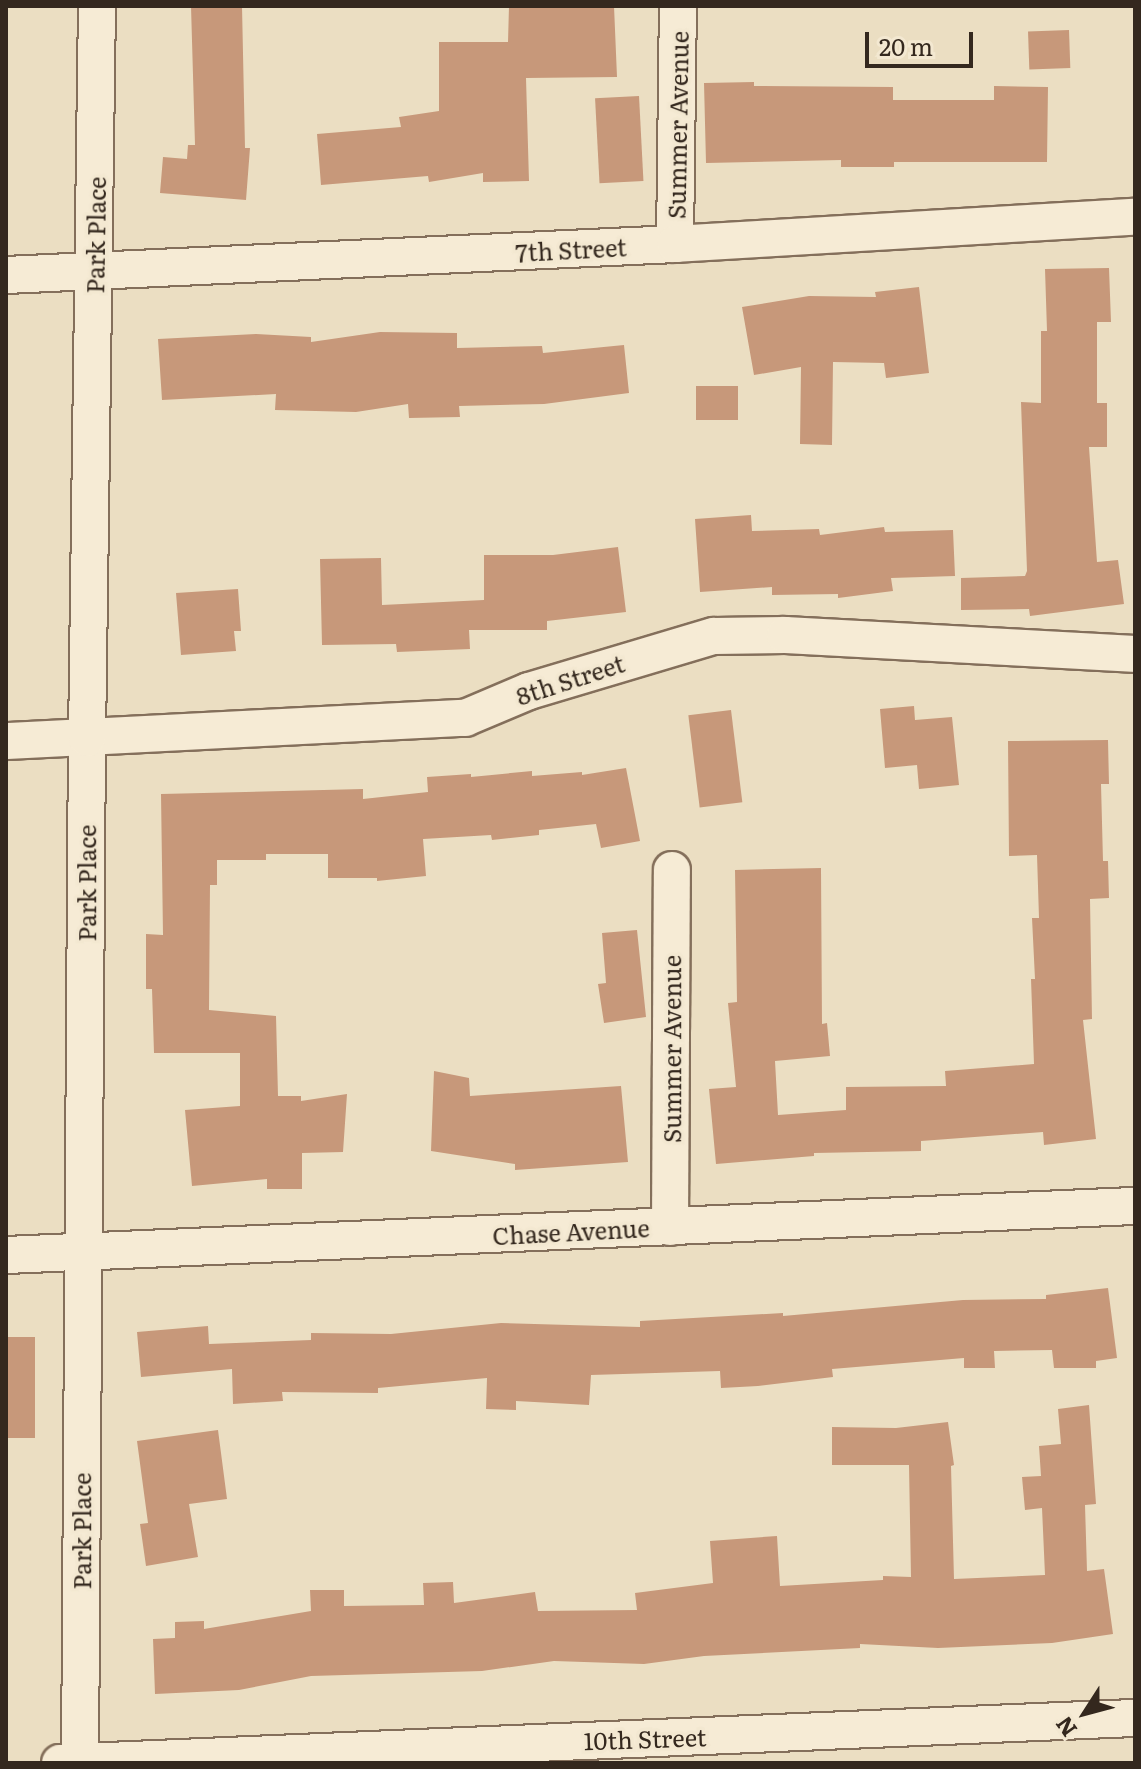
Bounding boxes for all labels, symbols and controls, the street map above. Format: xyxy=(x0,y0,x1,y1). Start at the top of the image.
scale bar xyxy=(869,16,977,66)
text: 20 m xyxy=(879,28,933,63)
street label: Summer Avenue xyxy=(661,31,693,219)
street label: Park Place xyxy=(80,176,110,294)
street label: 7th Street xyxy=(515,232,627,266)
street label: 8th Street xyxy=(512,648,628,710)
street label: Park Place xyxy=(72,824,100,942)
street label: Summer Avenue xyxy=(657,955,685,1143)
street label: Chase Avenue xyxy=(492,1212,650,1250)
street label: Park Place xyxy=(67,1472,95,1590)
north arrow xyxy=(1045,1673,1125,1753)
text: N xyxy=(1046,1710,1084,1745)
street label: 10th Street xyxy=(583,1721,707,1755)

